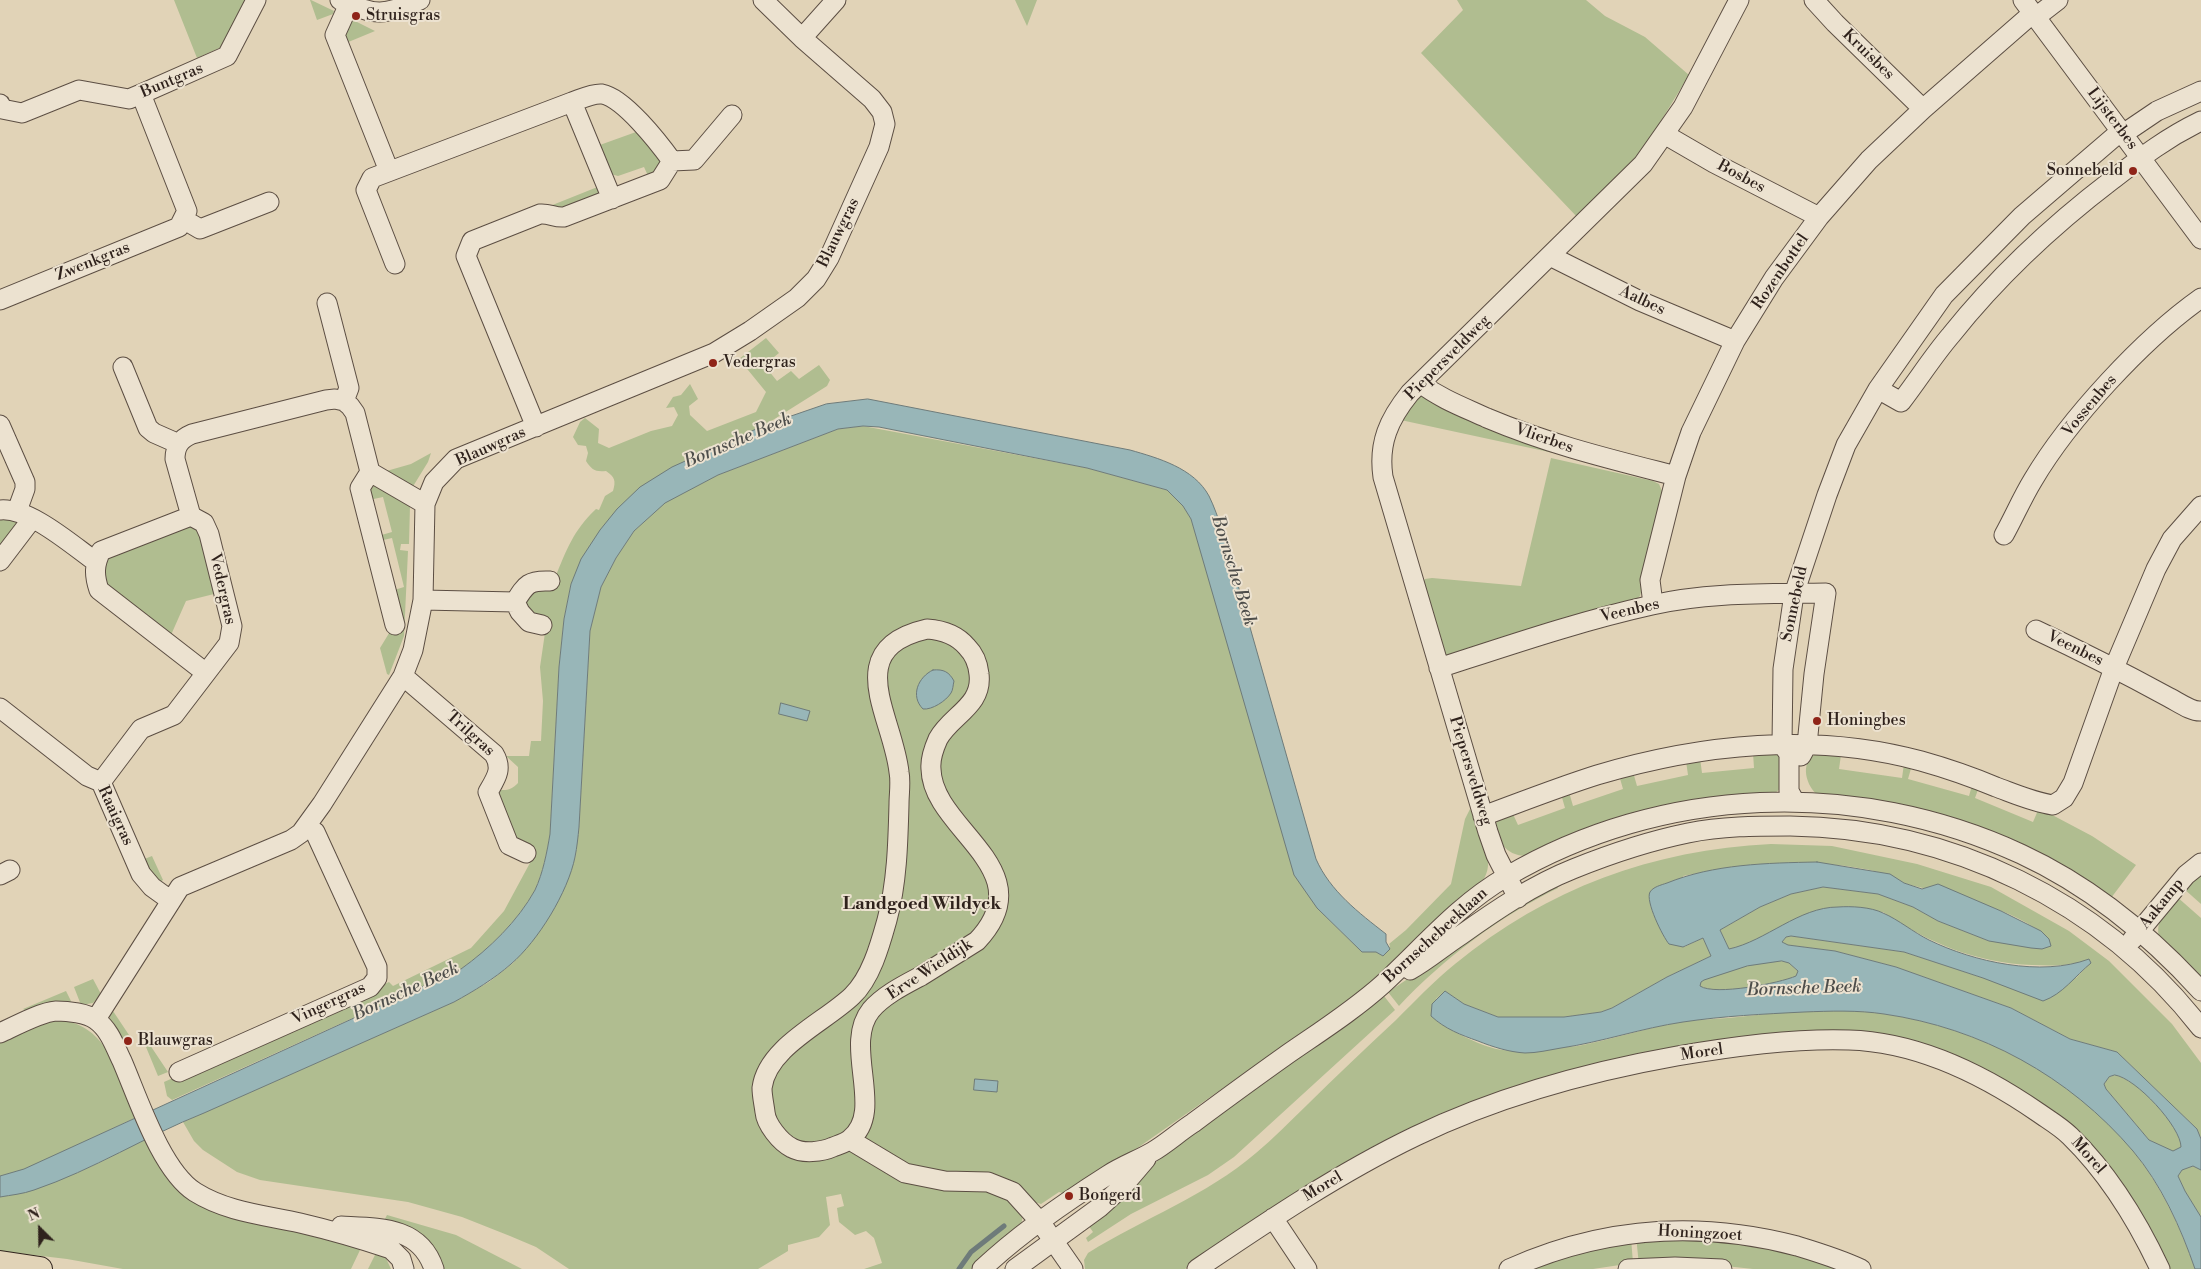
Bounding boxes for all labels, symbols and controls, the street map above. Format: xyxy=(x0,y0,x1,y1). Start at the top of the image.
place label: Struisgras xyxy=(366,6,440,26)
marker: Struisgras xyxy=(350,10,362,22)
street label: Kruisbes xyxy=(1838,26,1898,84)
street label: Buntgras xyxy=(138,59,206,103)
street label: Lijsterbes xyxy=(2082,84,2142,154)
street label: Bosbes xyxy=(1714,156,1768,198)
place label: Sonnebeld xyxy=(2047,161,2123,181)
marker: Sonnebeld xyxy=(2127,165,2139,177)
street label: Blauwgras xyxy=(814,195,864,271)
street label: Rozenbottel xyxy=(1749,230,1813,314)
street label: Zwenkgras xyxy=(53,238,133,286)
street label: Aalbes xyxy=(1616,282,1668,320)
street label: Piepersveldweg xyxy=(1401,311,1495,405)
place label: Vedergras xyxy=(723,353,796,373)
marker: Vedergras xyxy=(707,357,719,369)
street label: Vossenbes xyxy=(2059,371,2121,441)
water label: Bornsche Beek xyxy=(681,409,795,473)
street label: Vlierbes xyxy=(1512,420,1576,458)
street label: Blauwgras xyxy=(453,423,529,471)
water label: Bornsche Beek xyxy=(1206,513,1260,629)
street label: Vedergras xyxy=(204,551,240,627)
street label: Sonnebeld xyxy=(1778,565,1812,643)
street label: Veenbes xyxy=(1599,595,1661,627)
street label: Veenbes xyxy=(2044,627,2106,671)
street label: Trilgras xyxy=(442,707,498,761)
place label: Honingbes xyxy=(1827,711,1906,731)
street label: Piepersveldweg xyxy=(1444,714,1496,828)
marker: Honingbes xyxy=(1811,715,1823,727)
street label: Raaigras xyxy=(93,783,137,849)
street label: Aakamp xyxy=(2136,875,2188,933)
street label: Bornschebeeklaan xyxy=(1380,884,1492,988)
district label: Landgoed Wildyck xyxy=(843,894,1001,916)
street label: Erve Wieldijk xyxy=(884,935,976,1005)
water label: Bornsche Beek xyxy=(349,958,463,1026)
water label: Bornsche Beek xyxy=(1746,976,1862,1002)
street label: Vingergras xyxy=(289,979,369,1029)
place label: Blauwgras xyxy=(138,1031,213,1051)
marker: Blauwgras xyxy=(122,1035,134,1047)
street label: Morel xyxy=(1680,1041,1724,1065)
street label: Morel xyxy=(2067,1134,2109,1178)
street label: Morel xyxy=(1300,1168,1346,1206)
place label: Bongerd xyxy=(1079,1186,1141,1206)
marker: Bongerd xyxy=(1063,1190,1075,1202)
north arrow xyxy=(15,1204,65,1254)
text: N xyxy=(26,1205,43,1226)
street label: Honingzoet xyxy=(1657,1222,1743,1246)

